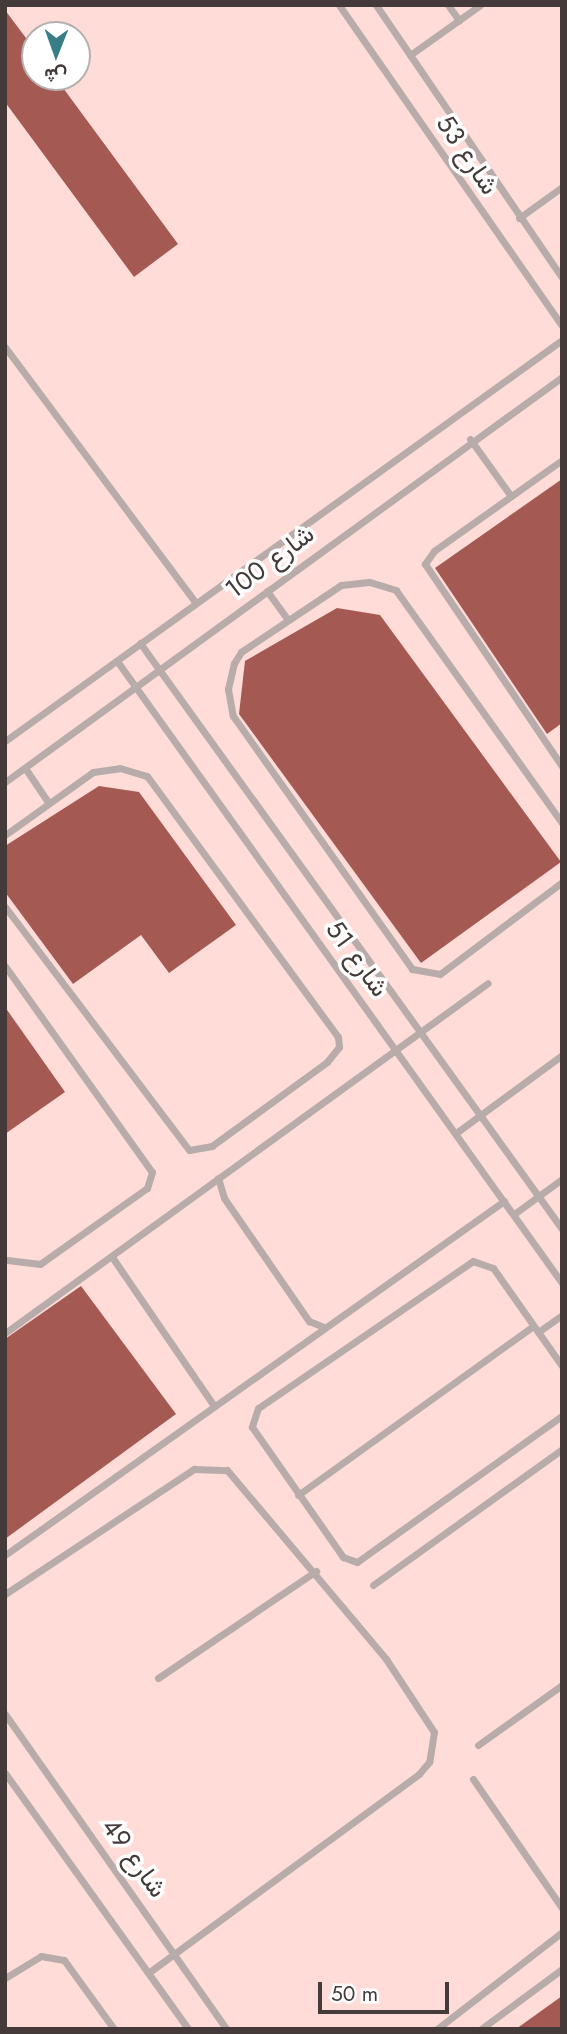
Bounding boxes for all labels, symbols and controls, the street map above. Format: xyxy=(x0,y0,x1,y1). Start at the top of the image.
north arrow xyxy=(21,21,91,91)
text: ش xyxy=(44,62,67,89)
street label: شارع 53 xyxy=(429,109,505,201)
street label: شارع 100 xyxy=(219,519,321,605)
street label: شارع 51 xyxy=(319,915,395,1003)
street label: شارع 49 xyxy=(95,1812,173,1904)
scale bar xyxy=(322,1968,453,2012)
text: 50 m xyxy=(331,1979,378,2009)

